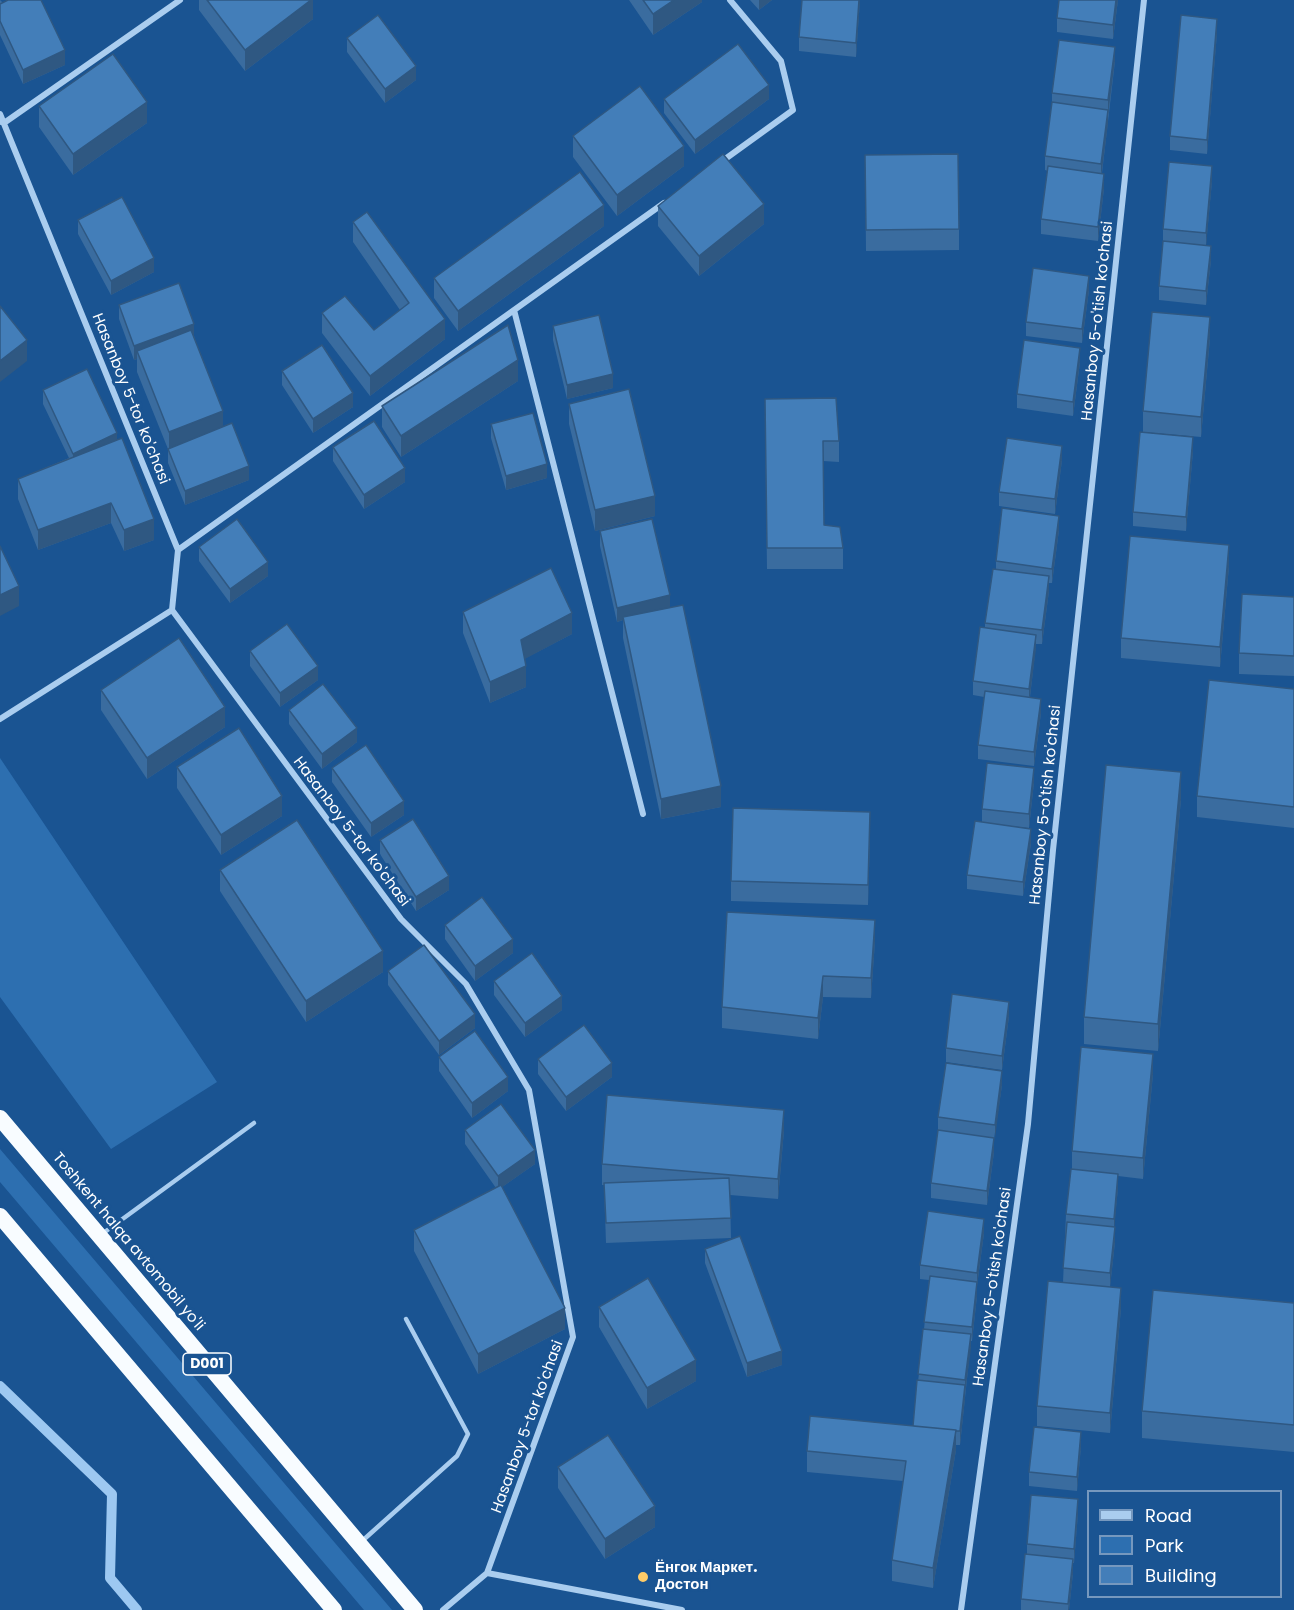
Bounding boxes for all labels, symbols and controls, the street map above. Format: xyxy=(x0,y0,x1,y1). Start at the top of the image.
street label: Hasanboy 5-o'tish ko'chasi xyxy=(1079,220,1117,422)
street label: Hasanboy 5-tor ko'chasi xyxy=(87,311,173,487)
street label: Hasanboy 5-o'tish ko'chasi xyxy=(1027,704,1065,906)
street label: Hasanboy 5-tor ko'chasi xyxy=(289,754,413,910)
street label: Toshkent halqa avtomobil yo'li xyxy=(48,1149,208,1335)
street label: Hasanboy 5-o'tish ko'chasi xyxy=(970,1186,1016,1388)
street label: Hasanboy 5-tor ko'chasi xyxy=(488,1338,568,1516)
road number: D001 xyxy=(183,1353,231,1375)
legend xyxy=(1087,1490,1282,1598)
text: Road xyxy=(1145,1503,1192,1528)
text: Park xyxy=(1145,1533,1184,1558)
place label: Ёнгок Маркет. Достон xyxy=(655,1559,757,1594)
text: Building xyxy=(1145,1563,1217,1588)
marker: Ёнгок Маркет. Достон xyxy=(636,1570,650,1584)

